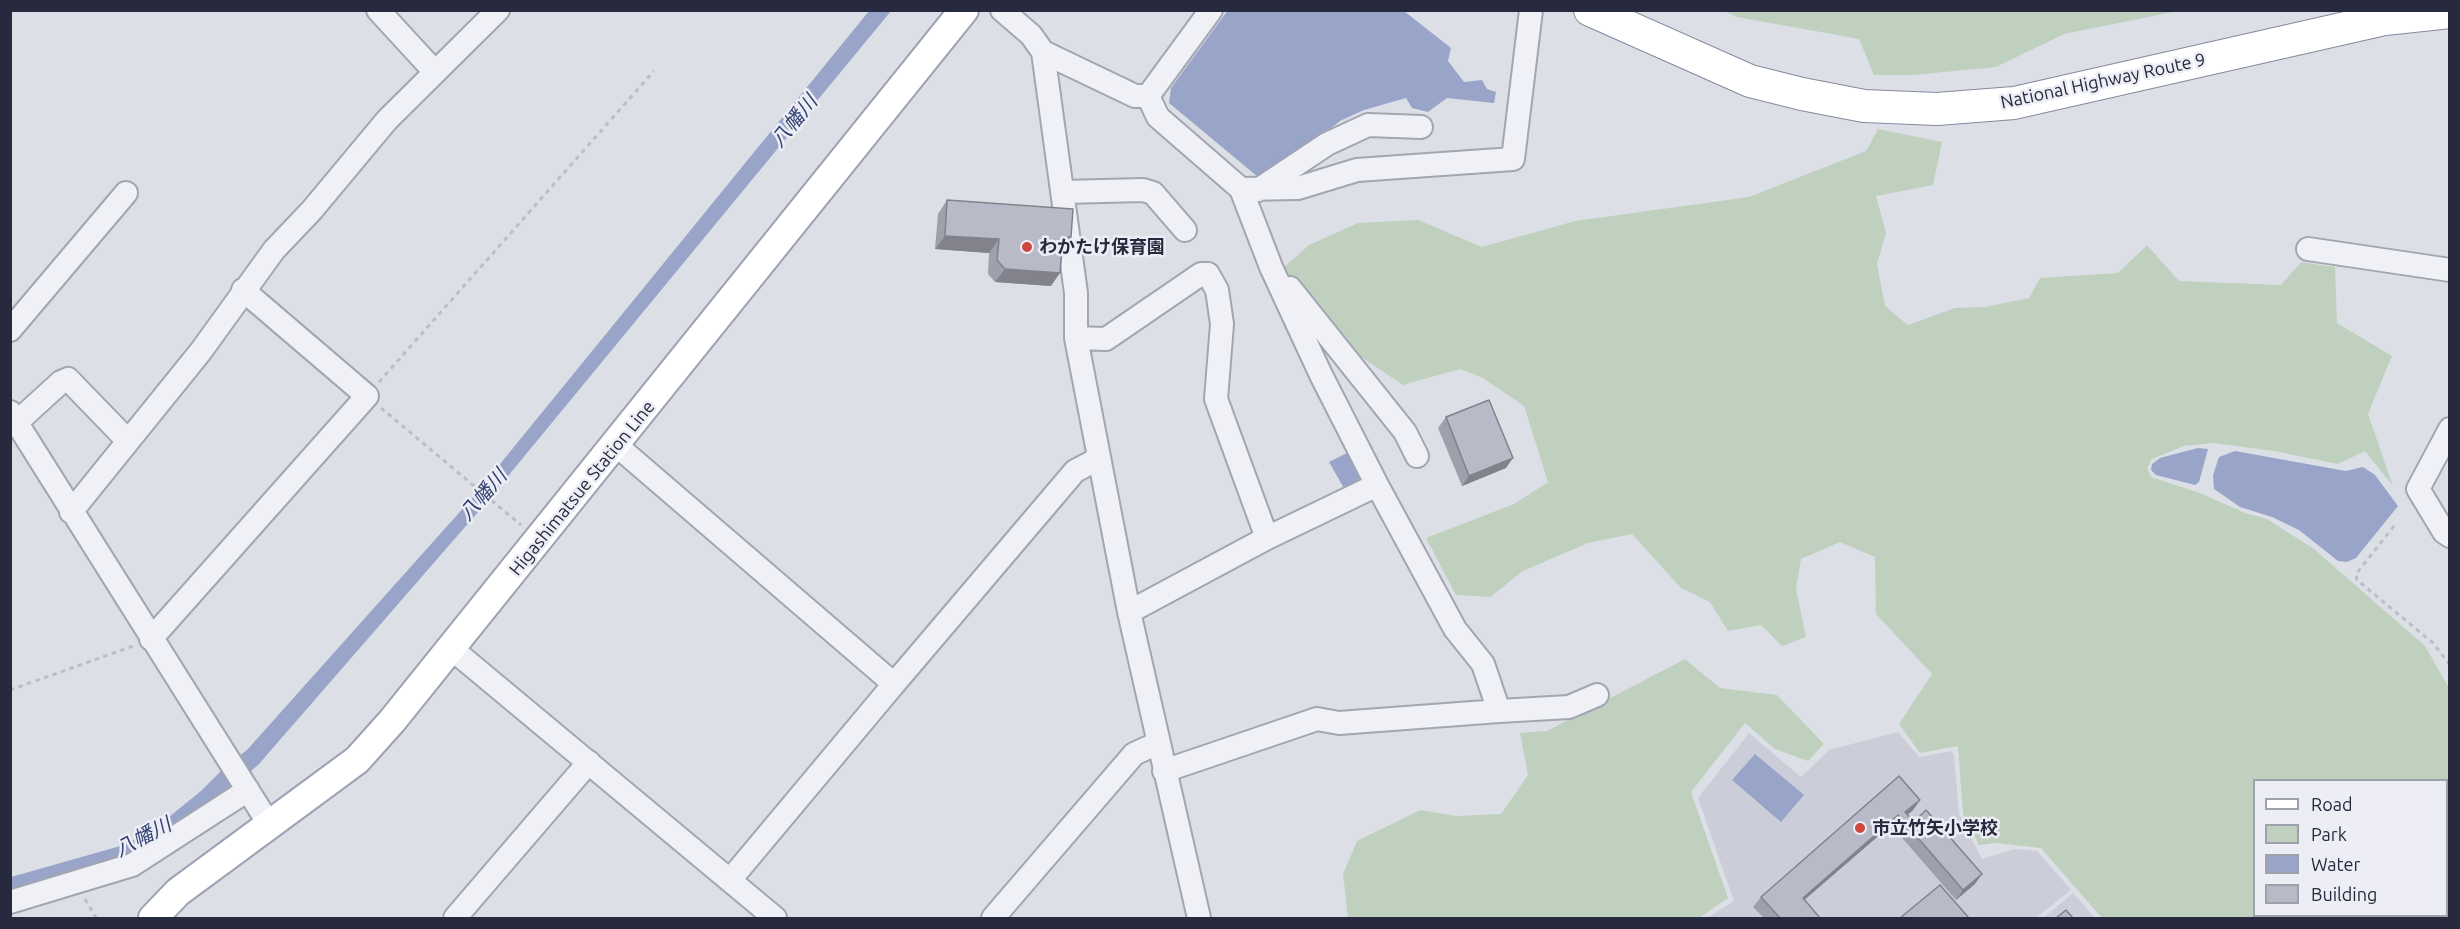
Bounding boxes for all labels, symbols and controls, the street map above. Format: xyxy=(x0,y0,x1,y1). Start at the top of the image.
street label: National Highway Route 9 xyxy=(1998,49,2208,113)
water label: 八幡川 xyxy=(766,90,822,152)
place label: わかたけ保育園 xyxy=(1039,236,1165,258)
marker: わかたけ保育園 xyxy=(1020,240,1034,254)
street label: Higashimatsue Station Line xyxy=(505,396,659,580)
water label: 八幡川 xyxy=(454,464,512,526)
legend xyxy=(2253,779,2448,917)
text: Road xyxy=(2311,794,2353,814)
water label: 八幡川 xyxy=(111,812,175,862)
place label: 市立竹矢小学校 xyxy=(1872,817,1998,839)
marker: 市立竹矢小学校 xyxy=(1853,821,1867,835)
text: Park xyxy=(2311,824,2347,844)
text: Water xyxy=(2311,854,2360,874)
text: Building xyxy=(2311,884,2377,904)

